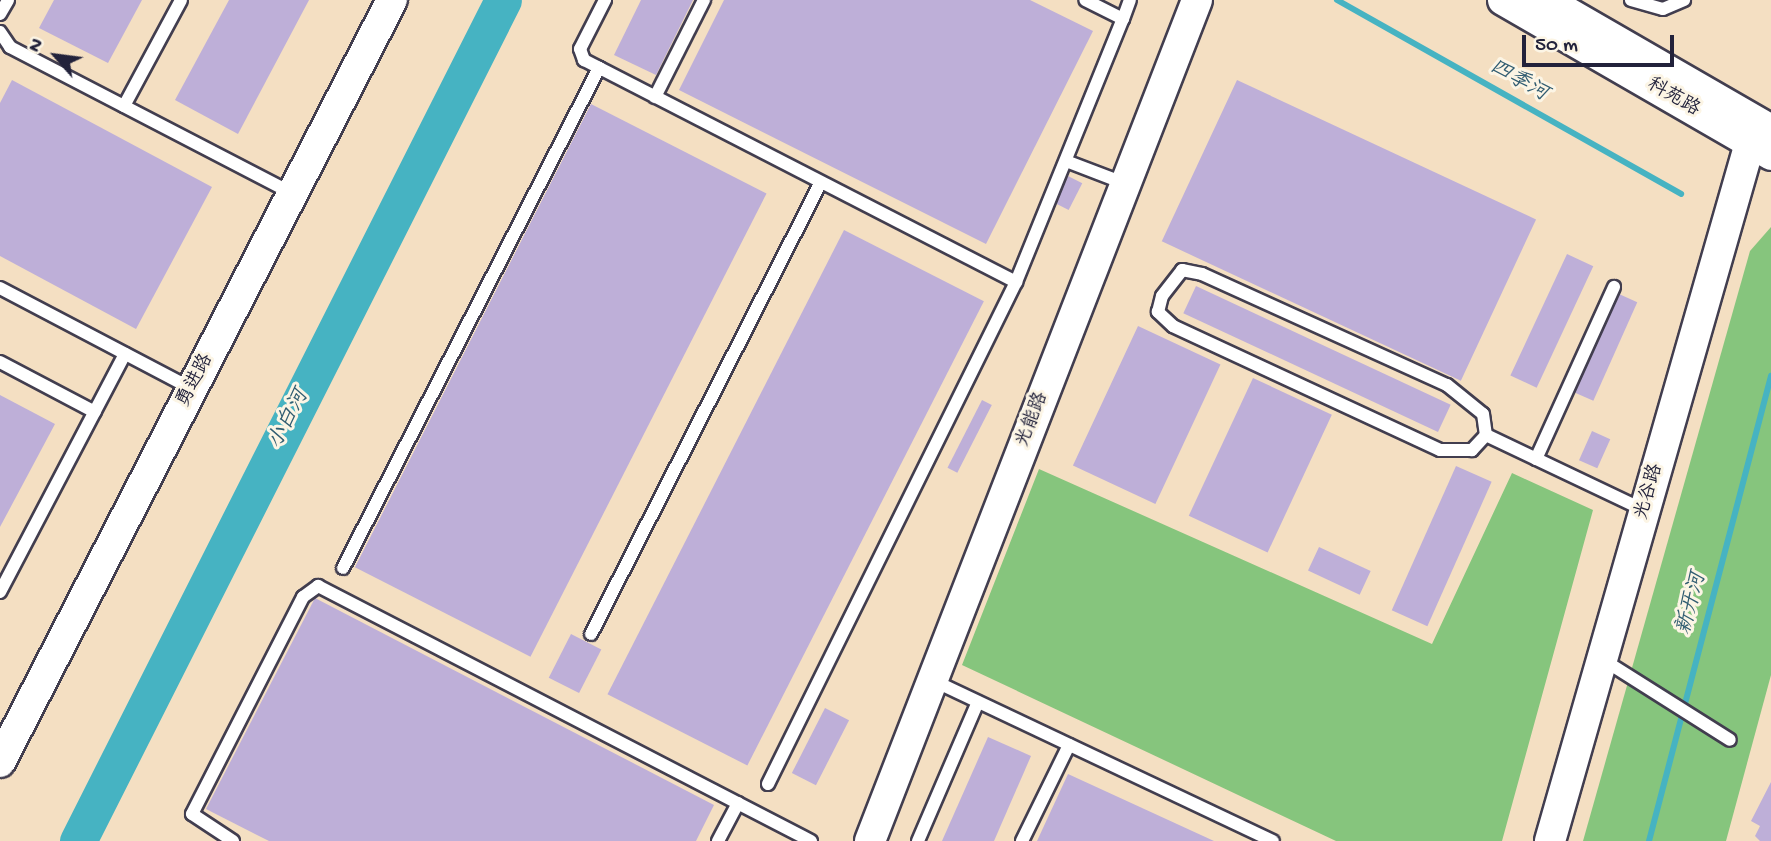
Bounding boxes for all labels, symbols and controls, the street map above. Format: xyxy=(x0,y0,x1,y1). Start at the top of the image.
north arrow xyxy=(21,21,91,91)
scale bar xyxy=(1526,21,1678,65)
text: 50 m xyxy=(1535,34,1578,59)
text: N xyxy=(24,35,50,57)
water label: 四季河 xyxy=(1484,56,1552,108)
street label: 科苑路 xyxy=(1643,74,1703,122)
street label: 勇进路 xyxy=(173,350,219,412)
water label: 小白河 xyxy=(264,386,316,454)
street label: 光能路 xyxy=(1012,389,1054,451)
street label: 光谷路 xyxy=(1631,461,1669,523)
water label: 新开河 xyxy=(1673,570,1713,638)

